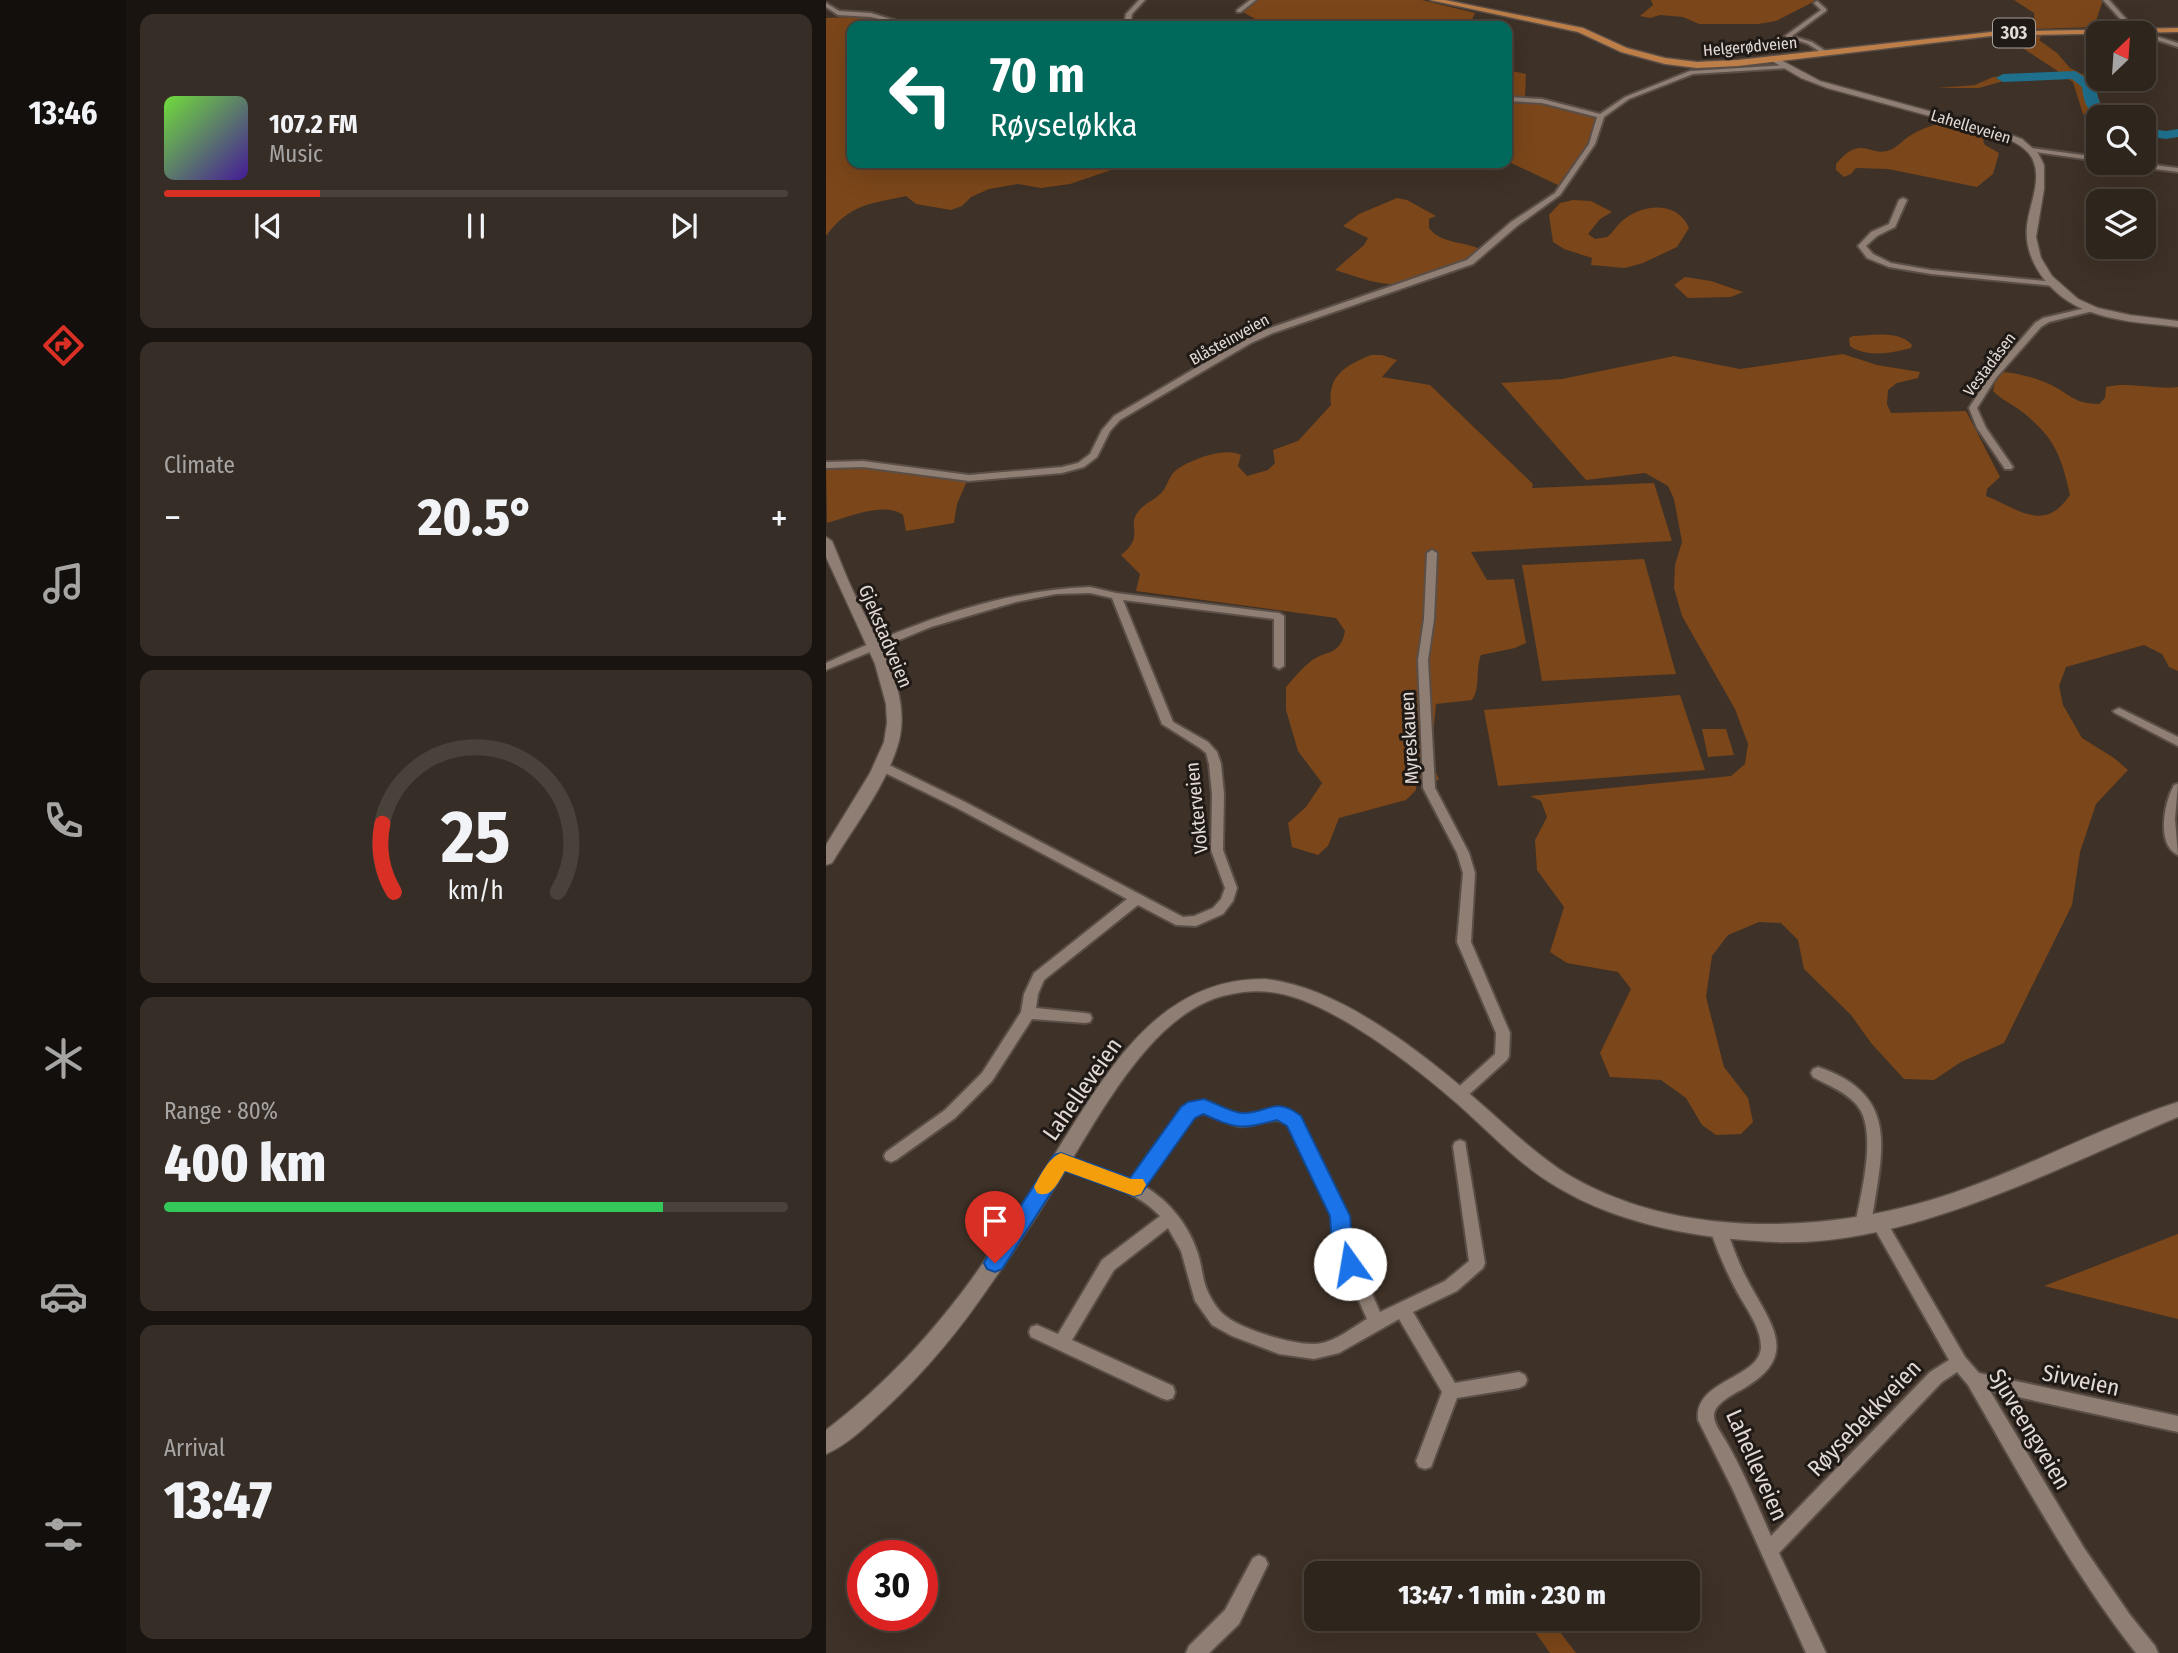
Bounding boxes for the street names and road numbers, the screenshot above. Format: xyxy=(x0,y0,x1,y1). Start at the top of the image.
road number: 303 xyxy=(1993,18,2035,48)
street label: Helgerødveien xyxy=(1702,33,1798,60)
street label: Lahelleveien xyxy=(1929,105,2013,148)
street label: Blåsteinveien xyxy=(1186,310,1272,369)
street label: Vestadåsen xyxy=(1959,329,2020,400)
street label: Gjekstadveien xyxy=(854,581,918,691)
street label: Myreskauen xyxy=(1396,691,1423,785)
street label: Vokterveien xyxy=(1180,761,1213,855)
street label: Lahelleveien xyxy=(1036,1032,1128,1146)
street label: Røysebekkveien xyxy=(1801,1354,1927,1482)
street label: Sivveien xyxy=(2040,1358,2122,1402)
street label: Sjuveengveien xyxy=(1983,1364,2077,1494)
street label: Lahelleveien xyxy=(1720,1405,1794,1525)

